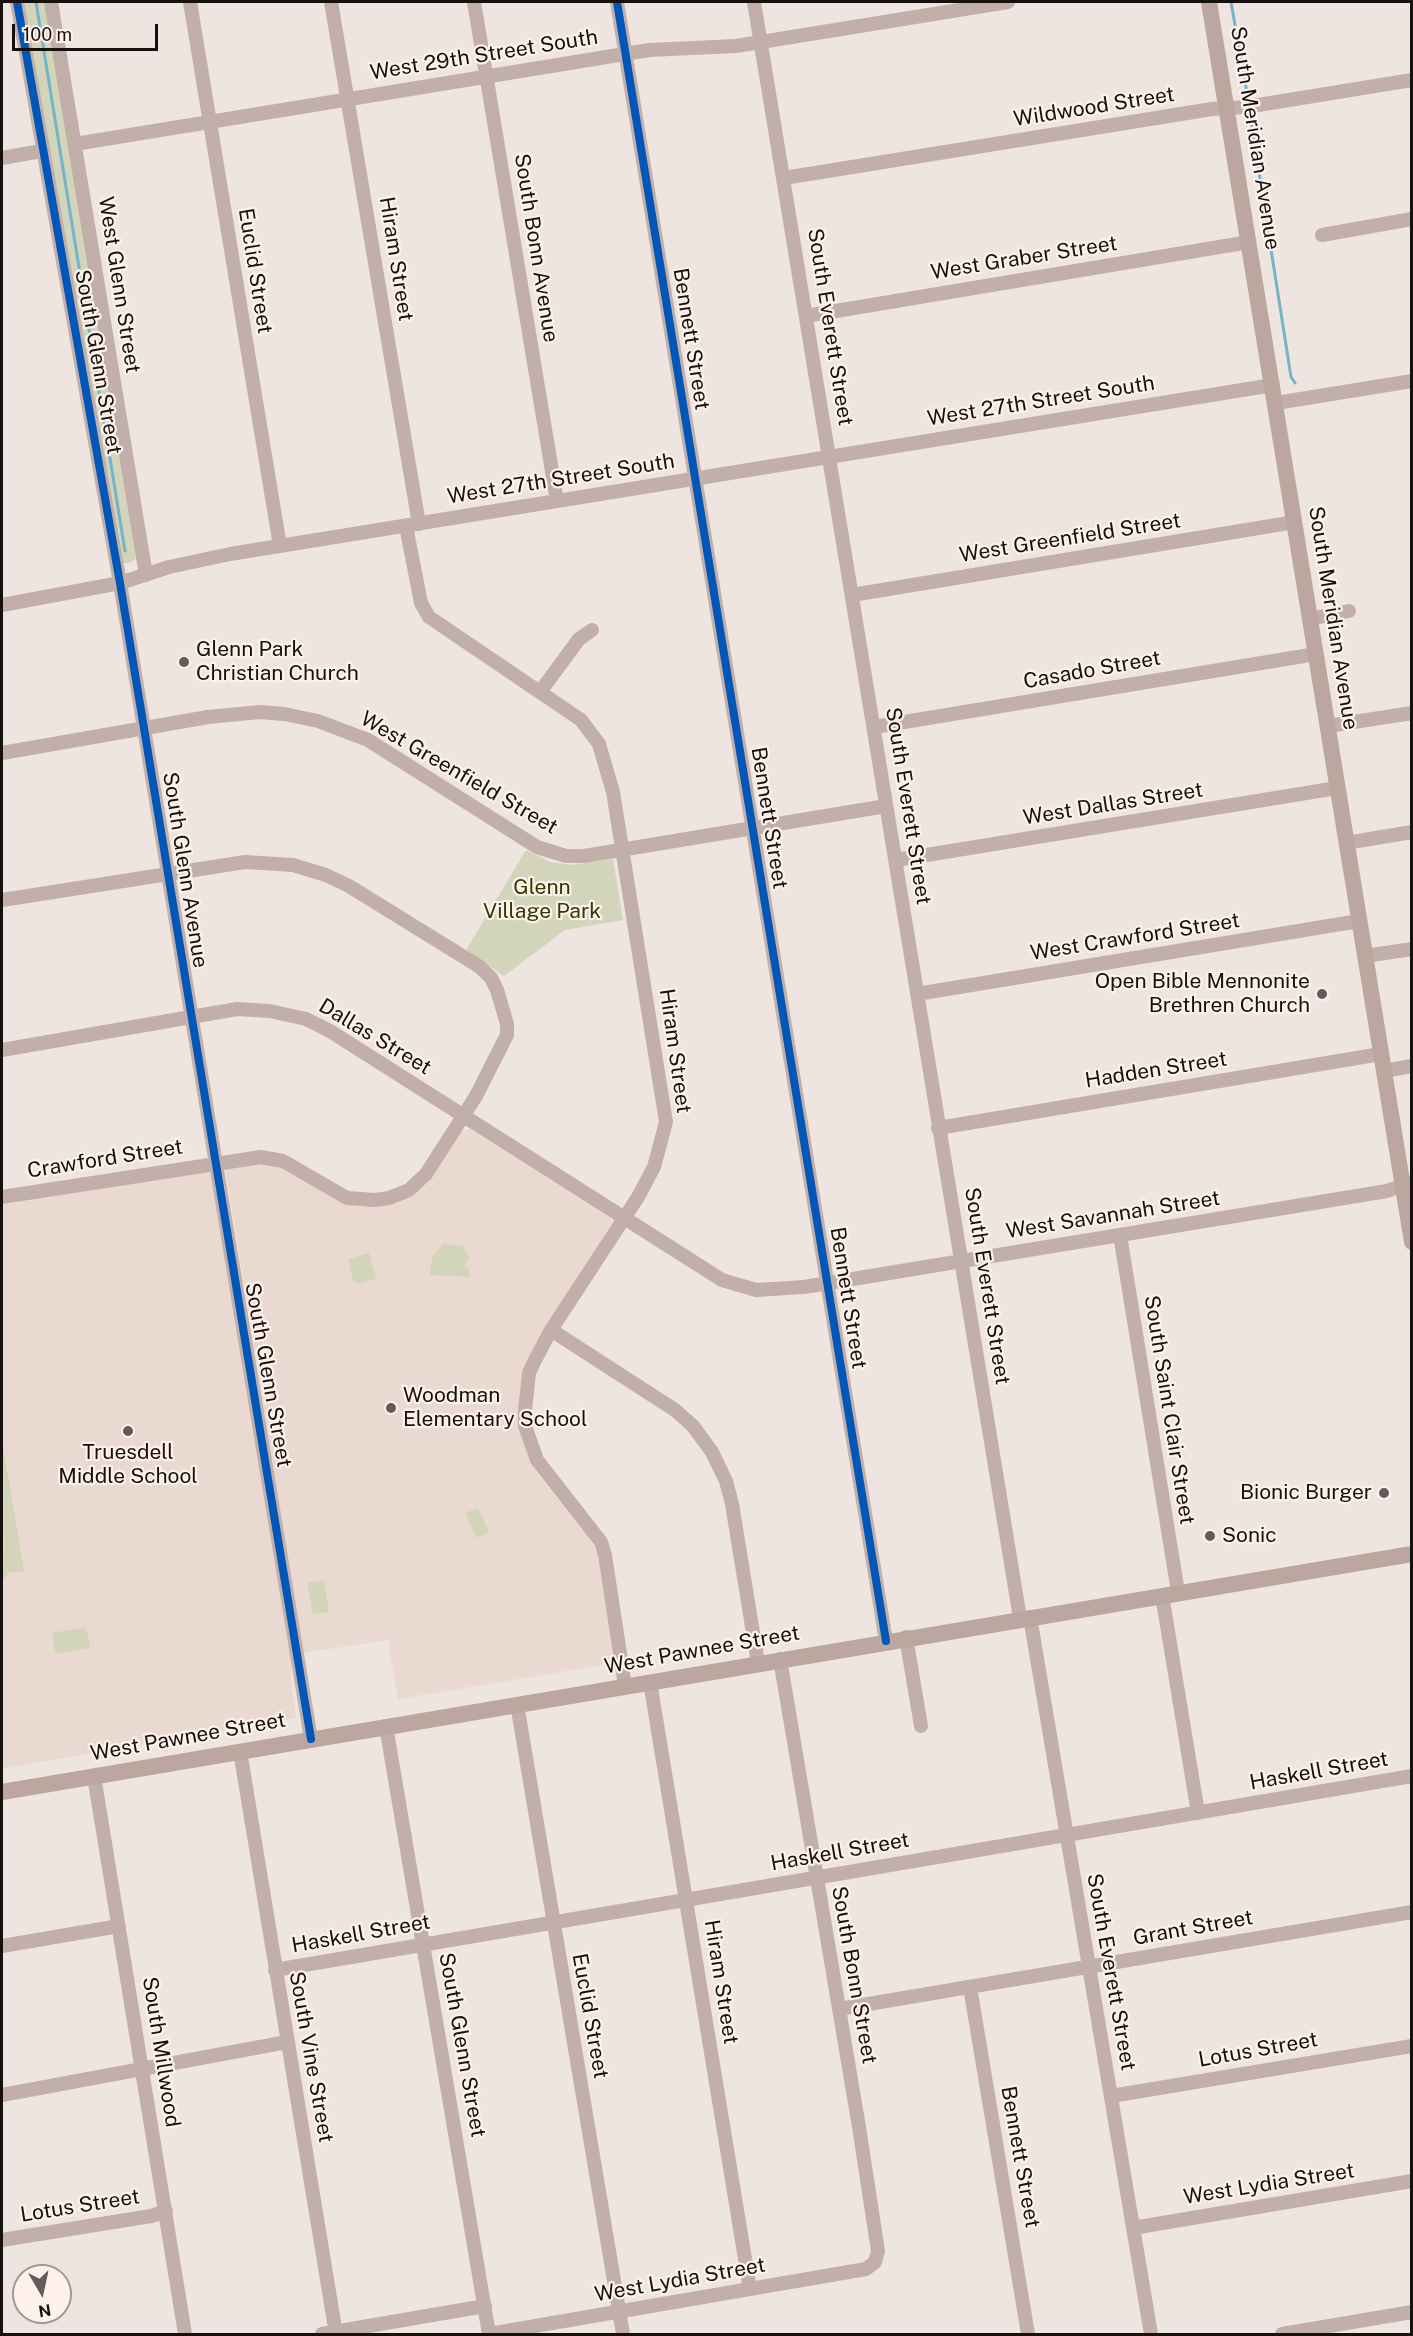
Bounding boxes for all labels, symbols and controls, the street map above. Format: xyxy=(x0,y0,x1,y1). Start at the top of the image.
scale bar xyxy=(15,12,160,50)
text: 100 m xyxy=(23,24,72,45)
street label: South Meridian Avenue xyxy=(1225,24,1285,252)
street label: West 29th Street South xyxy=(368,25,600,85)
street label: Wildwood Street xyxy=(1012,82,1176,132)
street label: South Bonn Avenue xyxy=(509,152,563,344)
street label: West Glenn Street xyxy=(93,195,145,375)
street label: Hiram Street xyxy=(374,195,418,323)
street label: Euclid Street xyxy=(233,206,277,336)
street label: South Everett Street xyxy=(802,226,858,428)
street label: West Graber Street xyxy=(929,231,1119,285)
street label: Bennett Street xyxy=(667,266,715,412)
street label: South Glenn Street xyxy=(69,268,127,456)
street label: West 27th Street South xyxy=(926,371,1156,431)
street label: West 27th Street South xyxy=(446,449,676,509)
street label: South Meridian Avenue xyxy=(1303,504,1363,732)
street label: West Greenfield Street xyxy=(958,508,1182,568)
place label: Glenn Park Christian Church xyxy=(196,637,359,687)
street label: Casado Street xyxy=(1021,646,1163,694)
marker: Glenn Park Christian Church xyxy=(177,655,191,669)
street label: South Everett Street xyxy=(880,705,936,907)
street label: West Greenfield Street xyxy=(356,706,562,840)
street label: Bennett Street xyxy=(745,745,793,891)
street label: South Glenn Avenue xyxy=(157,770,213,970)
street label: West Dallas Street xyxy=(1021,777,1205,831)
park label: Glenn Village Park xyxy=(483,875,601,925)
street label: West Crawford Street xyxy=(1028,908,1242,966)
place label: Open Bible Mennonite Brethren Church xyxy=(1095,969,1310,1019)
street label: Hiram Street xyxy=(654,987,696,1115)
marker: Open Bible Mennonite Brethren Church xyxy=(1315,987,1329,1001)
street label: Dallas Street xyxy=(314,993,436,1081)
street label: Hadden Street xyxy=(1083,1046,1229,1094)
street label: Crawford Street xyxy=(25,1134,185,1184)
street label: South Everett Street xyxy=(959,1185,1015,1387)
street label: West Savannah Street xyxy=(1004,1186,1222,1244)
street label: Bennett Street xyxy=(824,1225,872,1371)
street label: South Glenn Street xyxy=(239,1281,297,1469)
street label: South Saint Clair Street xyxy=(1138,1294,1200,1526)
place label: Woodman Elementary School xyxy=(403,1383,587,1433)
marker: Woodman Elementary School xyxy=(384,1401,398,1415)
marker: Truesdell Middle School xyxy=(121,1424,135,1438)
place label: Truesdell Middle School xyxy=(58,1440,198,1490)
place label: Bionic Burger xyxy=(1240,1480,1372,1506)
marker: Bionic Burger xyxy=(1377,1486,1391,1500)
place label: Sonic xyxy=(1222,1523,1277,1549)
marker: Sonic xyxy=(1203,1529,1217,1543)
street label: West Pawnee Street xyxy=(602,1620,802,1680)
street label: West Pawnee Street xyxy=(88,1707,288,1767)
street label: Haskell Street xyxy=(1248,1746,1390,1796)
street label: Haskell Street xyxy=(769,1827,911,1877)
street label: South Everett Street xyxy=(1081,1871,1141,2073)
street label: South Bonn Street xyxy=(826,1884,882,2066)
street label: Grant Street xyxy=(1131,1905,1255,1951)
street label: Haskell Street xyxy=(290,1909,432,1959)
street label: Hiram Street xyxy=(699,1918,743,2046)
street label: South Glenn Street xyxy=(433,1951,491,2139)
street label: Euclid Street xyxy=(567,1951,613,2081)
street label: South Vine Street xyxy=(284,1969,338,2145)
street label: South Millwood xyxy=(137,1975,185,2129)
street label: Lotus Street xyxy=(1197,2027,1319,2073)
street label: Bennett Street xyxy=(995,2084,1045,2230)
street label: West Lydia Street xyxy=(1182,2158,1356,2210)
street label: Lotus Street xyxy=(19,2184,141,2228)
street label: West Lydia Street xyxy=(593,2253,767,2307)
north arrow xyxy=(12,2264,72,2324)
text: N xyxy=(37,2300,52,2321)

